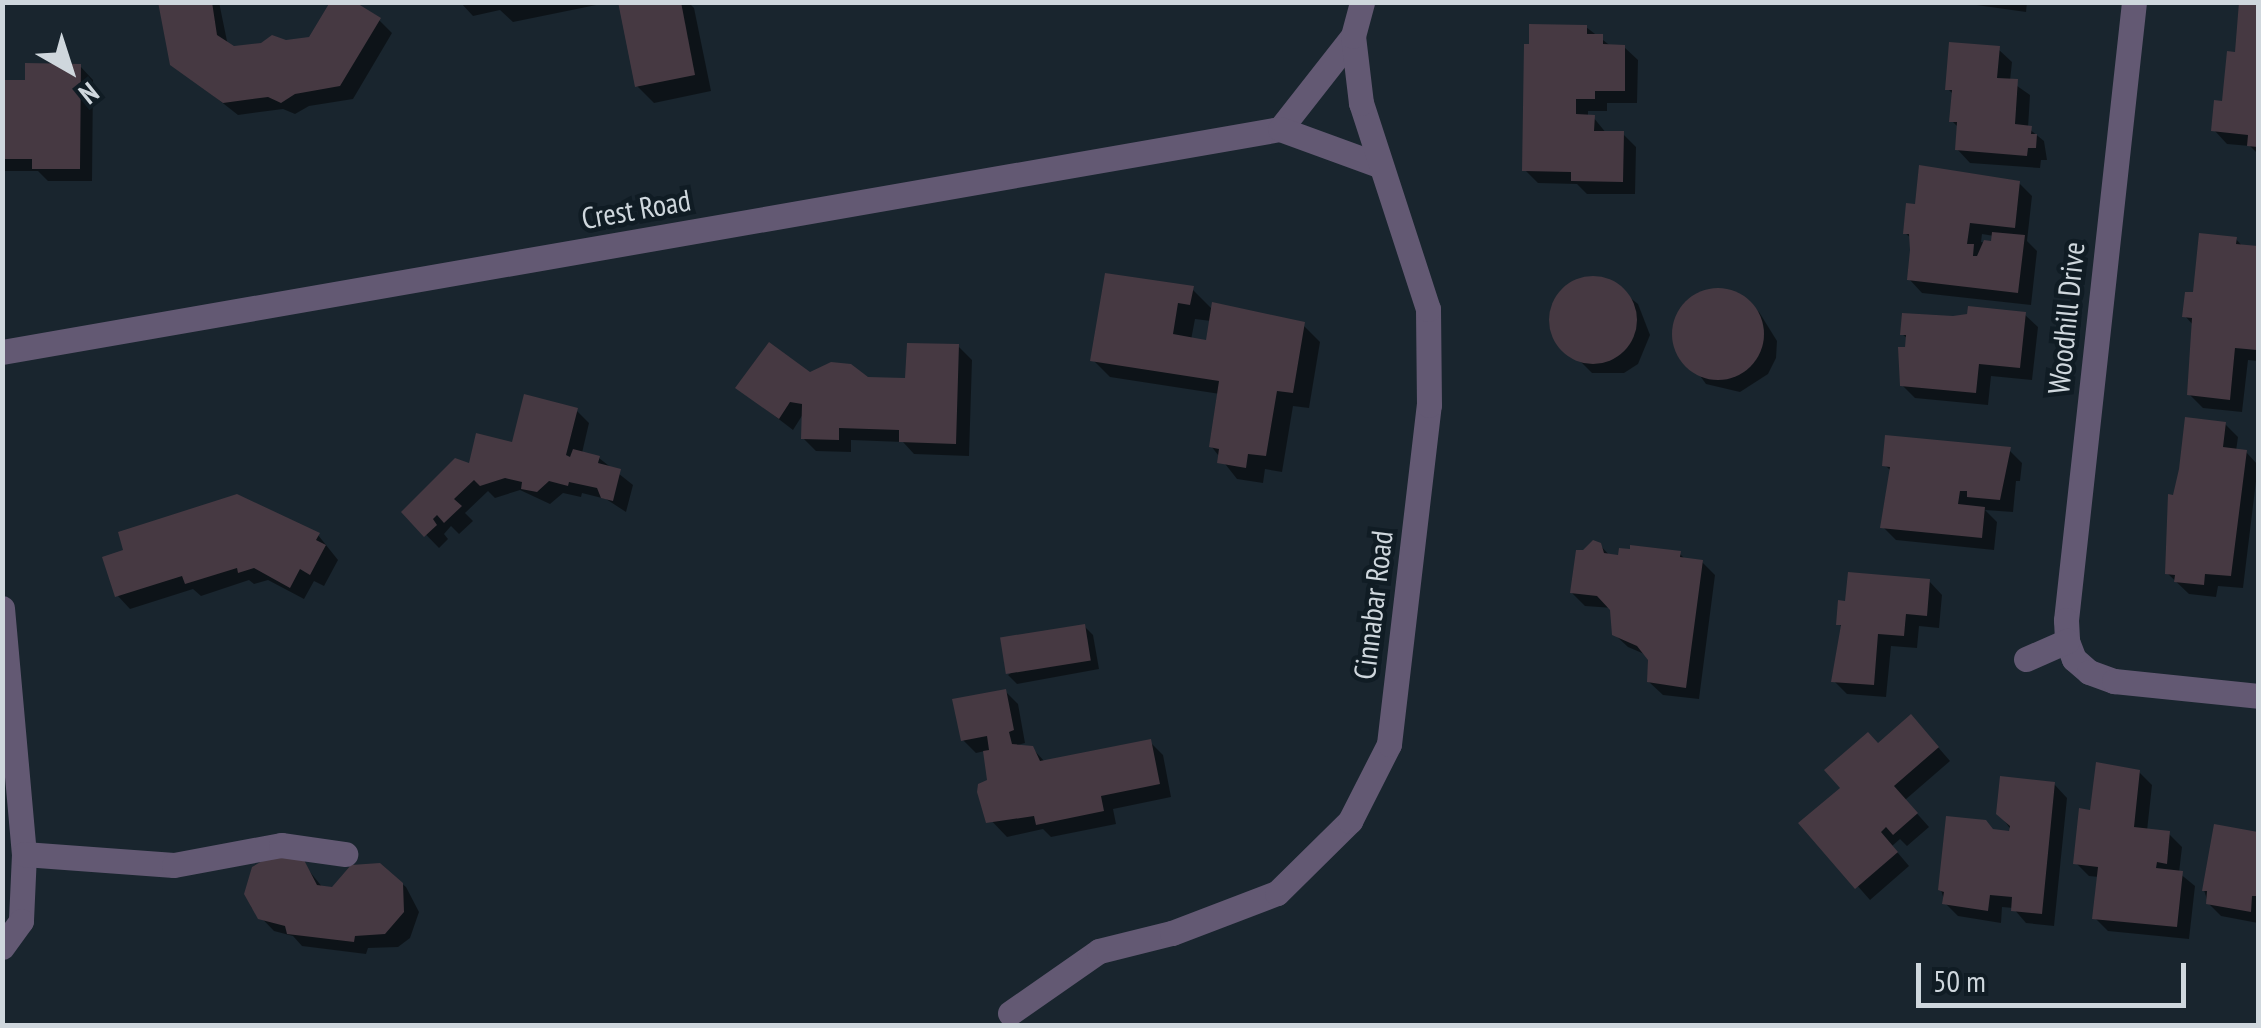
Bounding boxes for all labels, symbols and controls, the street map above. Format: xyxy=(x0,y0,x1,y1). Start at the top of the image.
north arrow xyxy=(20,20,120,120)
text: N xyxy=(72,75,107,113)
street label: Crest Road xyxy=(579,182,693,236)
street label: Woodhill Drive xyxy=(2040,240,2092,396)
street label: Cinnabar Road xyxy=(1346,529,1400,681)
scale bar xyxy=(1921,943,2191,1005)
text: 50 m xyxy=(1933,961,1986,1000)

